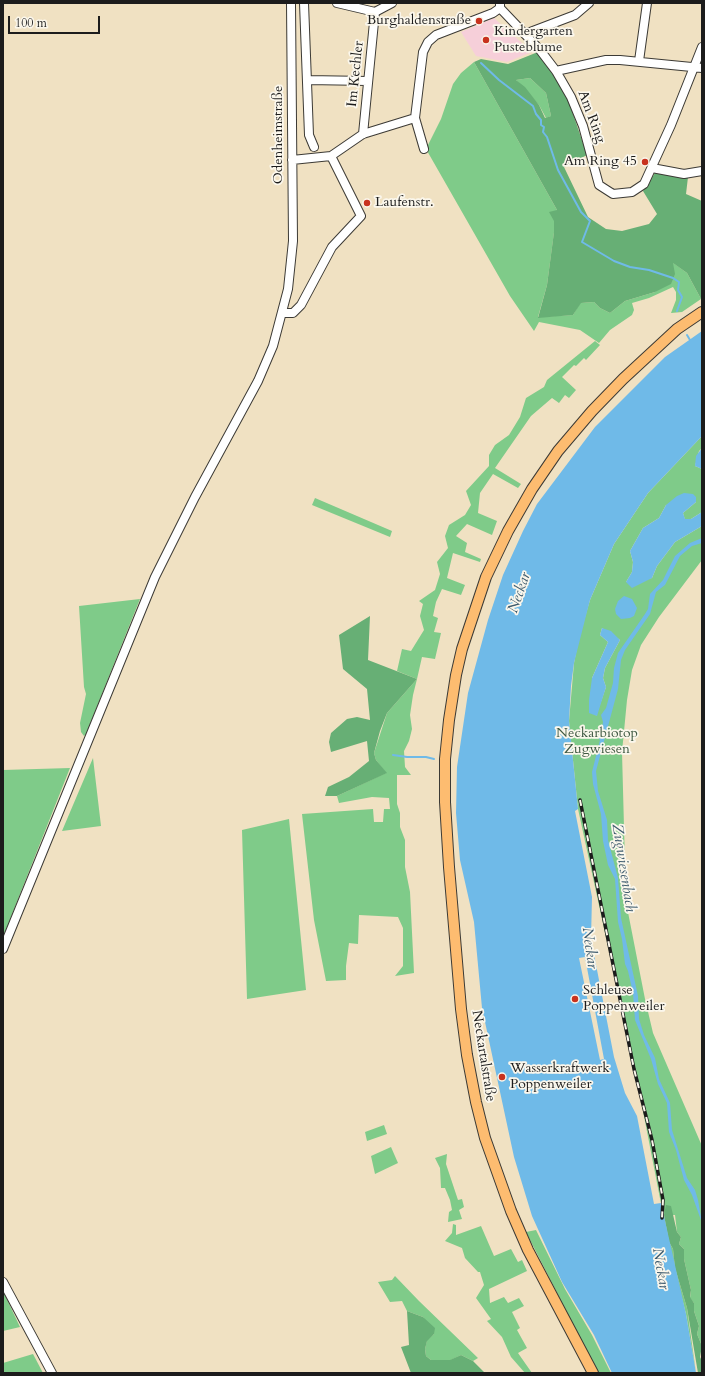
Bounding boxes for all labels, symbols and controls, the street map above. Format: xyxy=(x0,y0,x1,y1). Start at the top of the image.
scale bar xyxy=(10,8,102,34)
place label: Burghaldenstraße xyxy=(367,13,471,29)
text: 100 m xyxy=(15,15,47,31)
marker: Burghaldenstraße xyxy=(474,16,484,26)
place label: Kindergarten Pusteblume xyxy=(494,24,573,56)
marker: Kindergarten Pusteblume xyxy=(481,35,491,45)
street label: Im Kechler xyxy=(344,40,368,108)
street label: Odenheimstraße xyxy=(271,86,287,184)
street label: Am Ring xyxy=(573,88,609,146)
place label: Am Ring 45 xyxy=(564,154,637,170)
marker: Am Ring 45 xyxy=(640,157,650,167)
place label: Laufenstr. xyxy=(375,195,434,211)
marker: Laufenstr. xyxy=(362,198,372,208)
water label: Neckar xyxy=(505,570,535,616)
park label: Neckarbiotop Zugwiesen xyxy=(556,726,638,758)
water label: Zugwiesenbach xyxy=(607,823,639,913)
water label: Neckar xyxy=(577,926,601,970)
place label: Schleuse Poppenweiler xyxy=(583,983,665,1016)
marker: Schleuse Poppenweiler xyxy=(570,994,580,1004)
street label: Neckartalstraße xyxy=(467,1009,499,1103)
place label: Wasserkraftwerk Poppenweiler xyxy=(510,1061,610,1094)
marker: Wasserkraftwerk Poppenweiler xyxy=(497,1072,507,1082)
water label: Neckar xyxy=(648,1247,672,1291)

